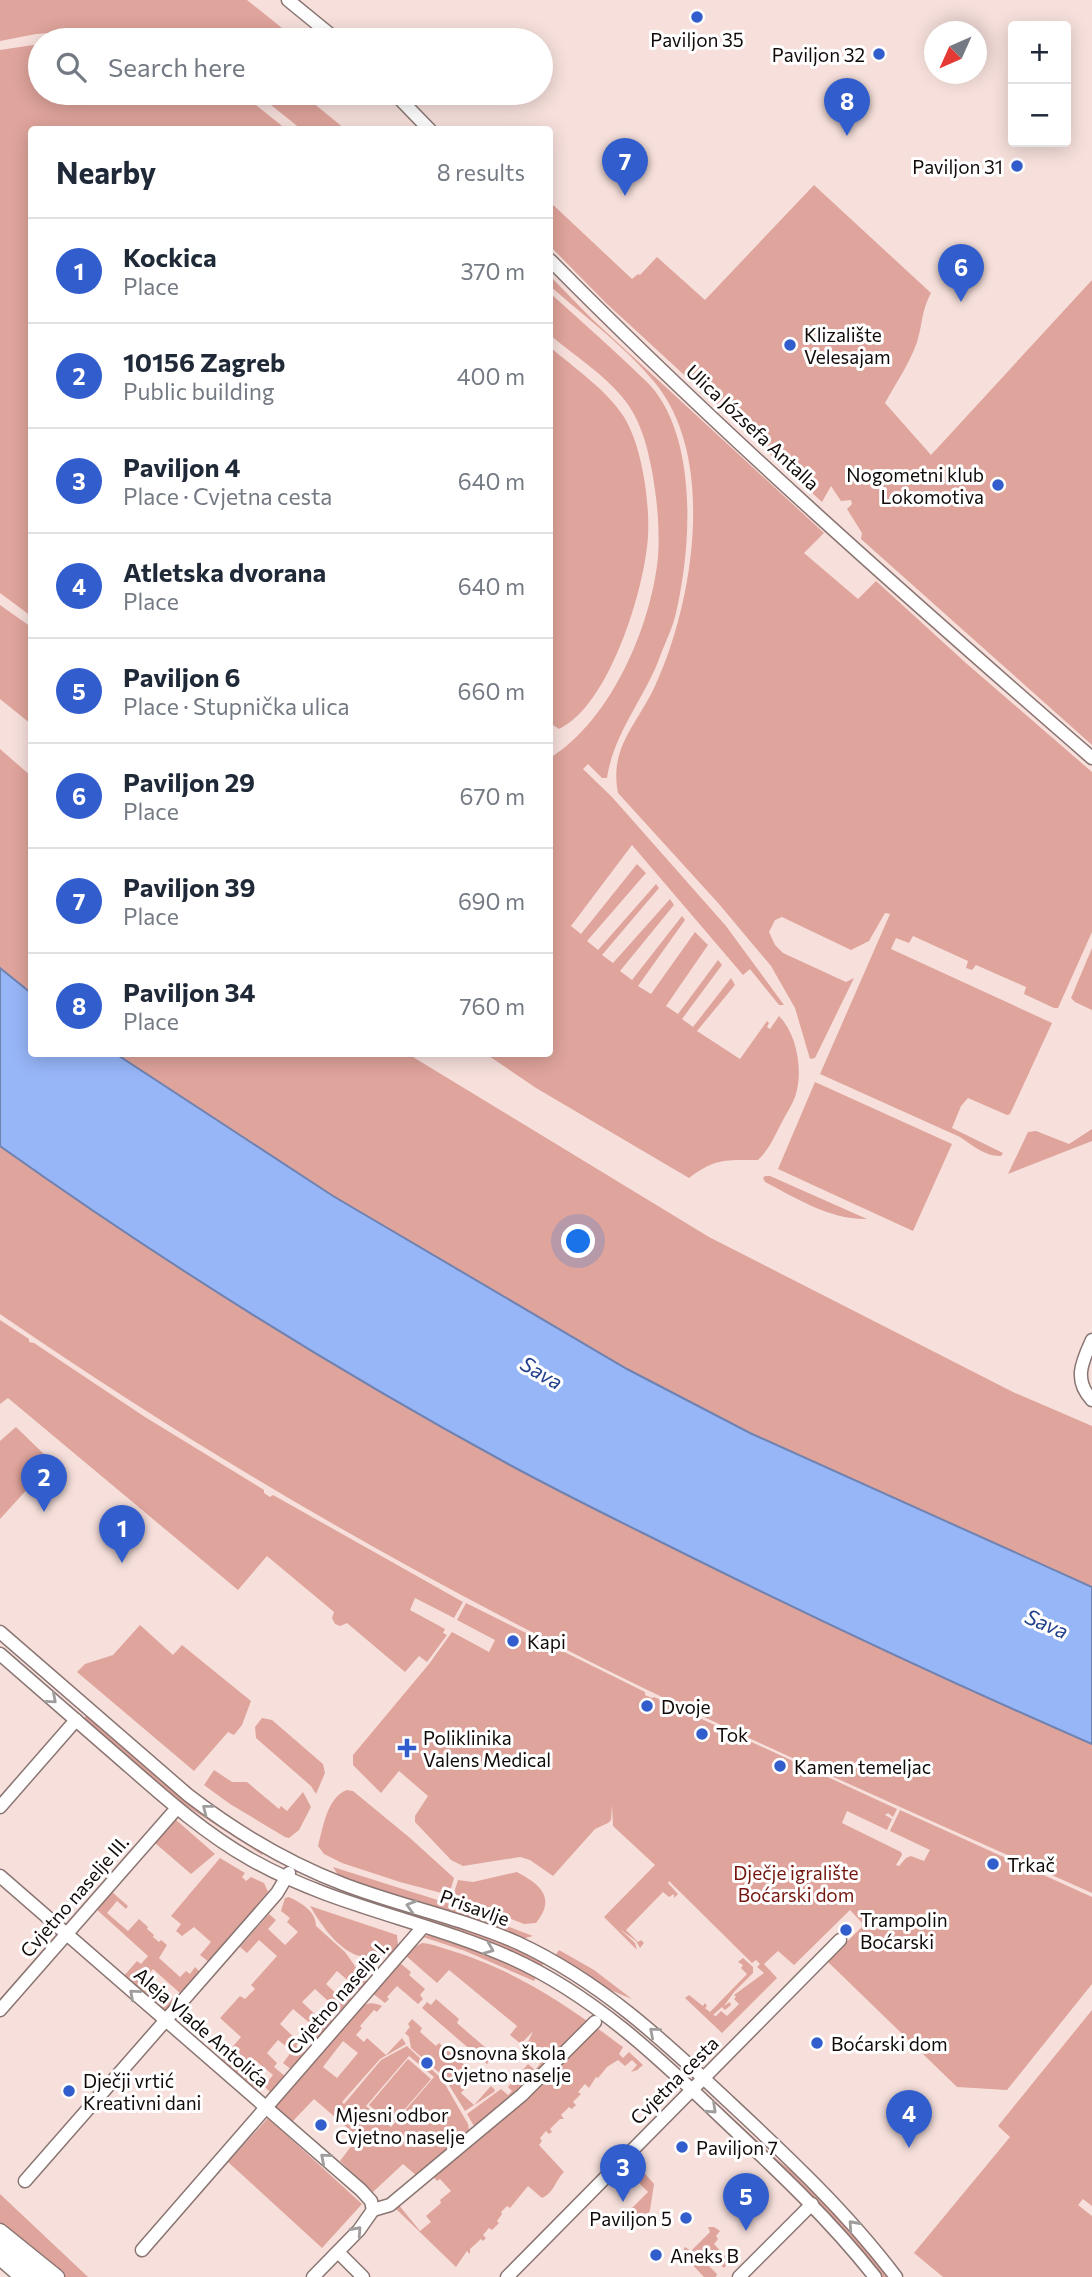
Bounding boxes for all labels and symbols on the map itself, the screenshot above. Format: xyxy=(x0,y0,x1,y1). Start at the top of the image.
marker: Paviljon 35 xyxy=(689,9,705,25)
north arrow xyxy=(924,21,987,84)
place label: Paviljon 35 xyxy=(650,28,744,51)
place label: Paviljon 32 xyxy=(772,43,865,66)
marker: Paviljon 32 xyxy=(871,46,887,62)
pin: 8 xyxy=(824,78,870,136)
pin: 7 xyxy=(602,138,648,196)
place label: Paviljon 31 xyxy=(912,155,1003,178)
marker: Paviljon 31 xyxy=(1009,158,1025,174)
pin: 6 xyxy=(938,244,984,302)
place label: Klizalište Velesajam xyxy=(804,323,891,368)
marker: Klizalište Velesajam xyxy=(782,337,798,353)
street label: Ulica Józsefa Antalla xyxy=(682,359,824,495)
place label: Nogometni klub Lokomotiva xyxy=(846,463,984,508)
marker: Nogometni klub Lokomotiva xyxy=(990,477,1006,493)
your location xyxy=(561,1224,595,1258)
water label: Sava xyxy=(517,1350,567,1394)
pin: 2 xyxy=(21,1454,67,1512)
pin: 1 xyxy=(99,1505,145,1563)
water label: Sava xyxy=(1022,1603,1072,1643)
place label: Kapi xyxy=(527,1630,566,1653)
marker: Kapi xyxy=(505,1633,521,1649)
one-way arrow xyxy=(43,1691,56,1703)
place label: Dvoje xyxy=(661,1695,711,1718)
marker: Dvoje xyxy=(639,1698,655,1714)
place label: Tok xyxy=(716,1723,748,1746)
place label: Poliklinika Valens Medical xyxy=(423,1726,551,1771)
marker: Tok xyxy=(694,1726,710,1742)
marker: Poliklinika Valens Medical xyxy=(397,1738,417,1758)
place label: Kamen temeljac xyxy=(794,1755,931,1778)
marker: Kamen temeljac xyxy=(772,1758,788,1774)
one-way arrow xyxy=(202,1805,215,1818)
street label: Cvjetno naselje III. xyxy=(15,1830,133,1962)
place label: Trkač xyxy=(1007,1853,1055,1876)
marker: Trkač xyxy=(985,1856,1001,1872)
park label: Dječje igralište Boćarski dom xyxy=(733,1861,859,1906)
street label: Prisavlje xyxy=(437,1884,513,1930)
one-way arrow xyxy=(405,1900,417,1914)
place label: Trampolin Boćarski xyxy=(860,1908,948,1953)
marker: Trampolin Boćarski xyxy=(838,1922,854,1938)
street label: Cvjetno naselje I. xyxy=(281,1935,393,2059)
one-way arrow xyxy=(482,1941,494,1955)
street label: Aleja Vlade Antolića xyxy=(130,1962,274,2092)
one-way arrow xyxy=(129,1990,142,2002)
one-way arrow xyxy=(650,2028,663,2040)
street label: Cvjetna cesta xyxy=(625,2031,723,2129)
place label: Boćarski dom xyxy=(831,2032,948,2055)
marker: Boćarski dom xyxy=(809,2035,825,2051)
place label: Osnovna škola Cvjetno naselje xyxy=(441,2041,571,2086)
marker: Osnovna škola Cvjetno naselje xyxy=(419,2055,435,2071)
place label: Dječji vrtić Kreativni dani xyxy=(83,2069,201,2114)
marker: Dječji vrtić Kreativni dani xyxy=(61,2083,77,2099)
pin: 4 xyxy=(886,2090,932,2148)
one-way arrow xyxy=(704,2100,717,2113)
place label: Mjesni odbor Cvjetno naselje xyxy=(335,2103,465,2148)
marker: Mjesni odbor Cvjetno naselje xyxy=(313,2117,329,2133)
place label: Paviljon 7 xyxy=(696,2136,778,2159)
marker: Paviljon 7 xyxy=(674,2139,690,2155)
pin: 3 xyxy=(600,2144,646,2202)
one-way arrow xyxy=(320,2154,333,2166)
pin: 5 xyxy=(723,2173,769,2231)
place label: Paviljon 5 xyxy=(589,2207,672,2230)
marker: Paviljon 5 xyxy=(678,2210,694,2226)
one-way arrow xyxy=(848,2220,861,2233)
one-way arrow xyxy=(349,2227,361,2240)
place label: Aneks B xyxy=(670,2244,739,2267)
marker: Aneks B xyxy=(648,2247,664,2263)

